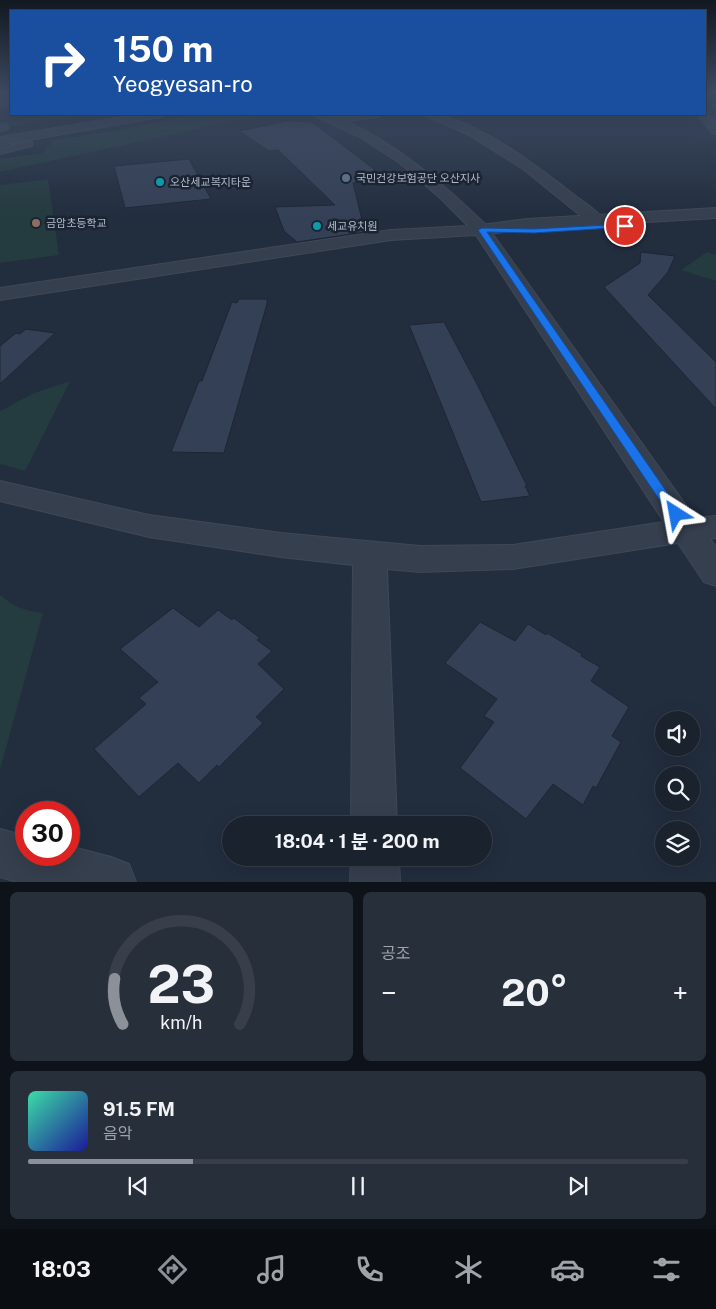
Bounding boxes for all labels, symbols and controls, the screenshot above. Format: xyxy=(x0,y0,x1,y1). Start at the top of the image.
text: 150 m xyxy=(113,29,213,70)
icon: right xyxy=(30,30,95,95)
text: Yeogyesan-ro xyxy=(113,71,253,97)
marker: 국민건강보험공단 오산지사 xyxy=(340,172,352,184)
place label: 국민건강보험공단 오산지사 xyxy=(356,172,480,184)
marker: 오산세교복지타운 xyxy=(154,176,166,188)
place label: 오산세교복지타운 xyxy=(170,176,251,188)
pin xyxy=(604,205,646,247)
icon: arrive xyxy=(611,212,639,240)
marker: 금암초등학교 xyxy=(30,217,42,229)
place label: 금암초등학교 xyxy=(46,217,107,229)
marker: 세교유치원 xyxy=(311,220,323,232)
place label: 세교유치원 xyxy=(327,220,378,232)
position arrow xyxy=(649,487,701,539)
map controls xyxy=(655,711,700,866)
button: sound xyxy=(655,711,700,756)
button: search xyxy=(655,766,700,811)
speed limit sign: 30 xyxy=(15,801,80,866)
button: layers xyxy=(655,821,700,866)
text: 18:04 · 1 분 · 200 m xyxy=(274,830,440,852)
text: 공조 xyxy=(381,944,410,963)
text: 23 xyxy=(148,954,215,1015)
text: 20° xyxy=(501,970,568,1015)
text: − xyxy=(381,976,397,1009)
text: + xyxy=(672,976,688,1009)
text: km/h xyxy=(160,1012,203,1033)
text: 91.5 FM xyxy=(103,1098,175,1120)
text: 음악 xyxy=(103,1124,132,1143)
icon: previous xyxy=(124,1172,152,1200)
icon: pause xyxy=(344,1172,372,1200)
icon: next xyxy=(564,1172,592,1200)
icon: directions xyxy=(155,1252,190,1287)
icon: music xyxy=(254,1252,289,1287)
icon: phone xyxy=(352,1252,387,1287)
icon: climate xyxy=(451,1252,486,1287)
icon: car xyxy=(550,1252,585,1287)
icon: filters xyxy=(649,1252,684,1287)
text: 18:03 xyxy=(32,1256,91,1282)

